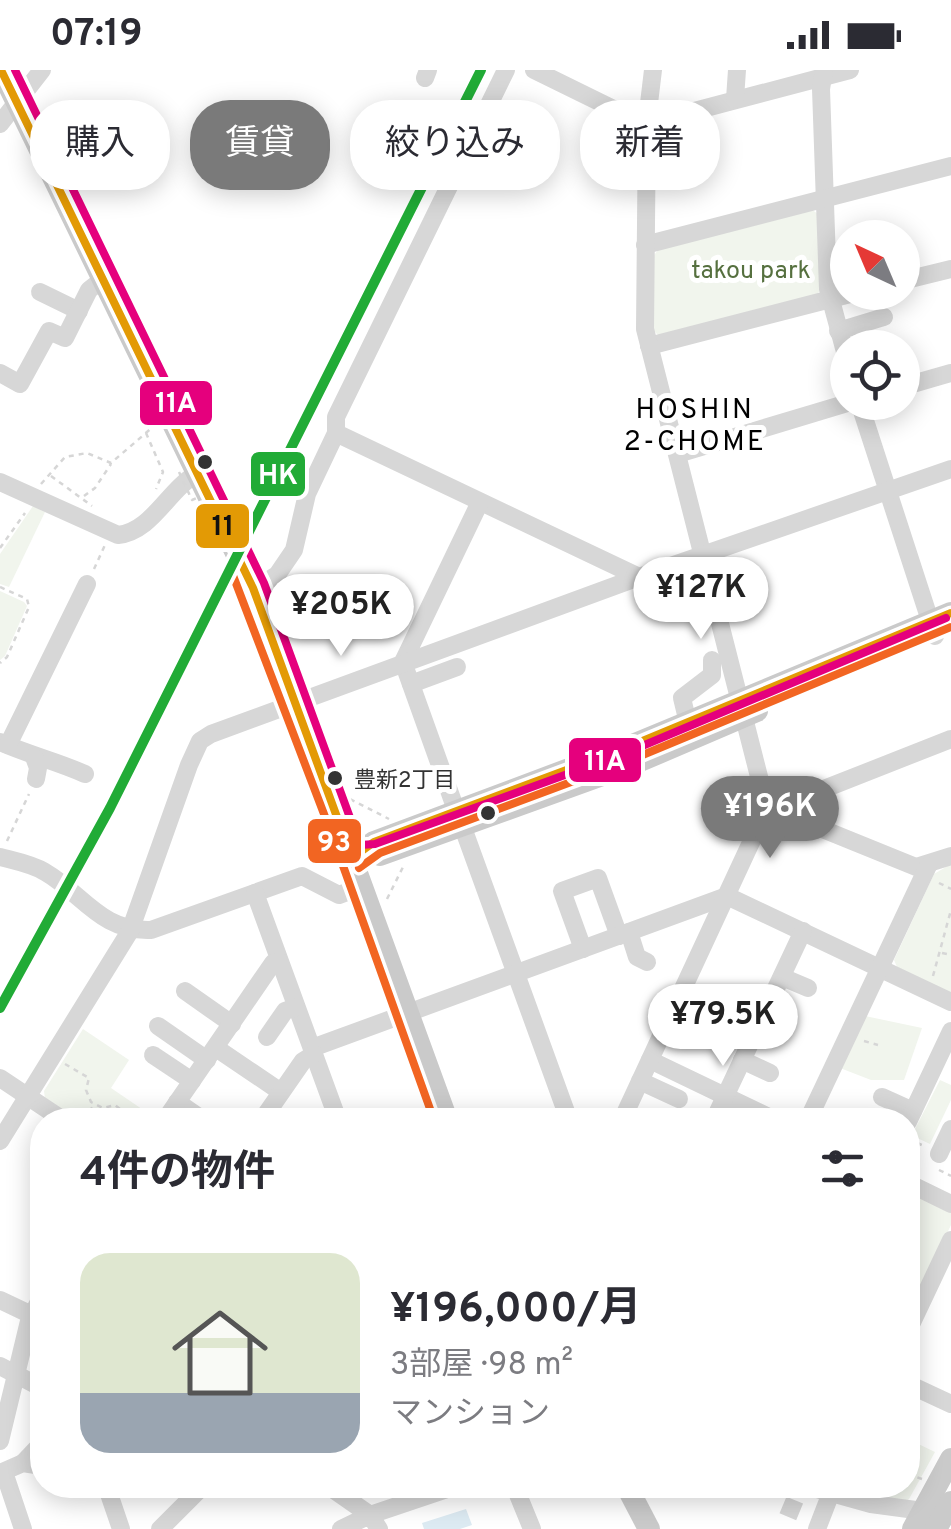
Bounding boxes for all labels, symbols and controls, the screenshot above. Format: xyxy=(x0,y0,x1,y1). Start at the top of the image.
text: 07:19 xyxy=(50,11,143,60)
chip: 購入 xyxy=(30,100,170,190)
chip: 賃貸 xyxy=(190,100,330,190)
chip: 絞り込み xyxy=(350,100,560,190)
chip: 新着 xyxy=(580,100,720,190)
north arrow xyxy=(830,220,920,310)
map controls xyxy=(830,220,920,420)
park label: takou park xyxy=(691,256,811,288)
button: locate xyxy=(830,330,920,420)
line badge: 11A xyxy=(138,379,214,427)
text: 11A xyxy=(155,387,197,423)
district label: HOSHIN 2-CHOME xyxy=(624,393,766,461)
line badge: HK xyxy=(249,450,307,498)
unlabelled marker xyxy=(195,452,215,472)
text: HK xyxy=(258,459,298,495)
line badge: 11 xyxy=(194,502,251,550)
text: 11 xyxy=(212,510,234,546)
pin: ¥127K xyxy=(631,557,771,642)
text: ¥127K xyxy=(655,569,747,609)
pin: ¥205K xyxy=(271,574,411,659)
text: ¥205K xyxy=(290,586,392,626)
line badge: 11A xyxy=(567,736,643,784)
text: 11A xyxy=(584,745,626,781)
marker: 豊新2丁目 xyxy=(325,768,345,788)
place label: 豊新2丁目 xyxy=(354,768,455,795)
pin: ¥196K xyxy=(700,776,840,861)
text: ¥196K xyxy=(723,788,817,828)
unlabelled marker xyxy=(478,803,498,823)
line badge: 93 xyxy=(306,817,363,865)
text: 93 xyxy=(317,826,351,862)
pin: ¥79.5K xyxy=(642,984,804,1069)
text: ¥79.5K xyxy=(670,996,776,1036)
icon: filters xyxy=(815,1141,870,1196)
text: 4件の物件 xyxy=(80,1148,275,1201)
text: ¥196,000/月 xyxy=(390,1284,641,1337)
icon: home xyxy=(160,1293,280,1413)
text: 3部屋 · 98 m² xyxy=(390,1346,573,1386)
text: マンション xyxy=(390,1395,550,1435)

